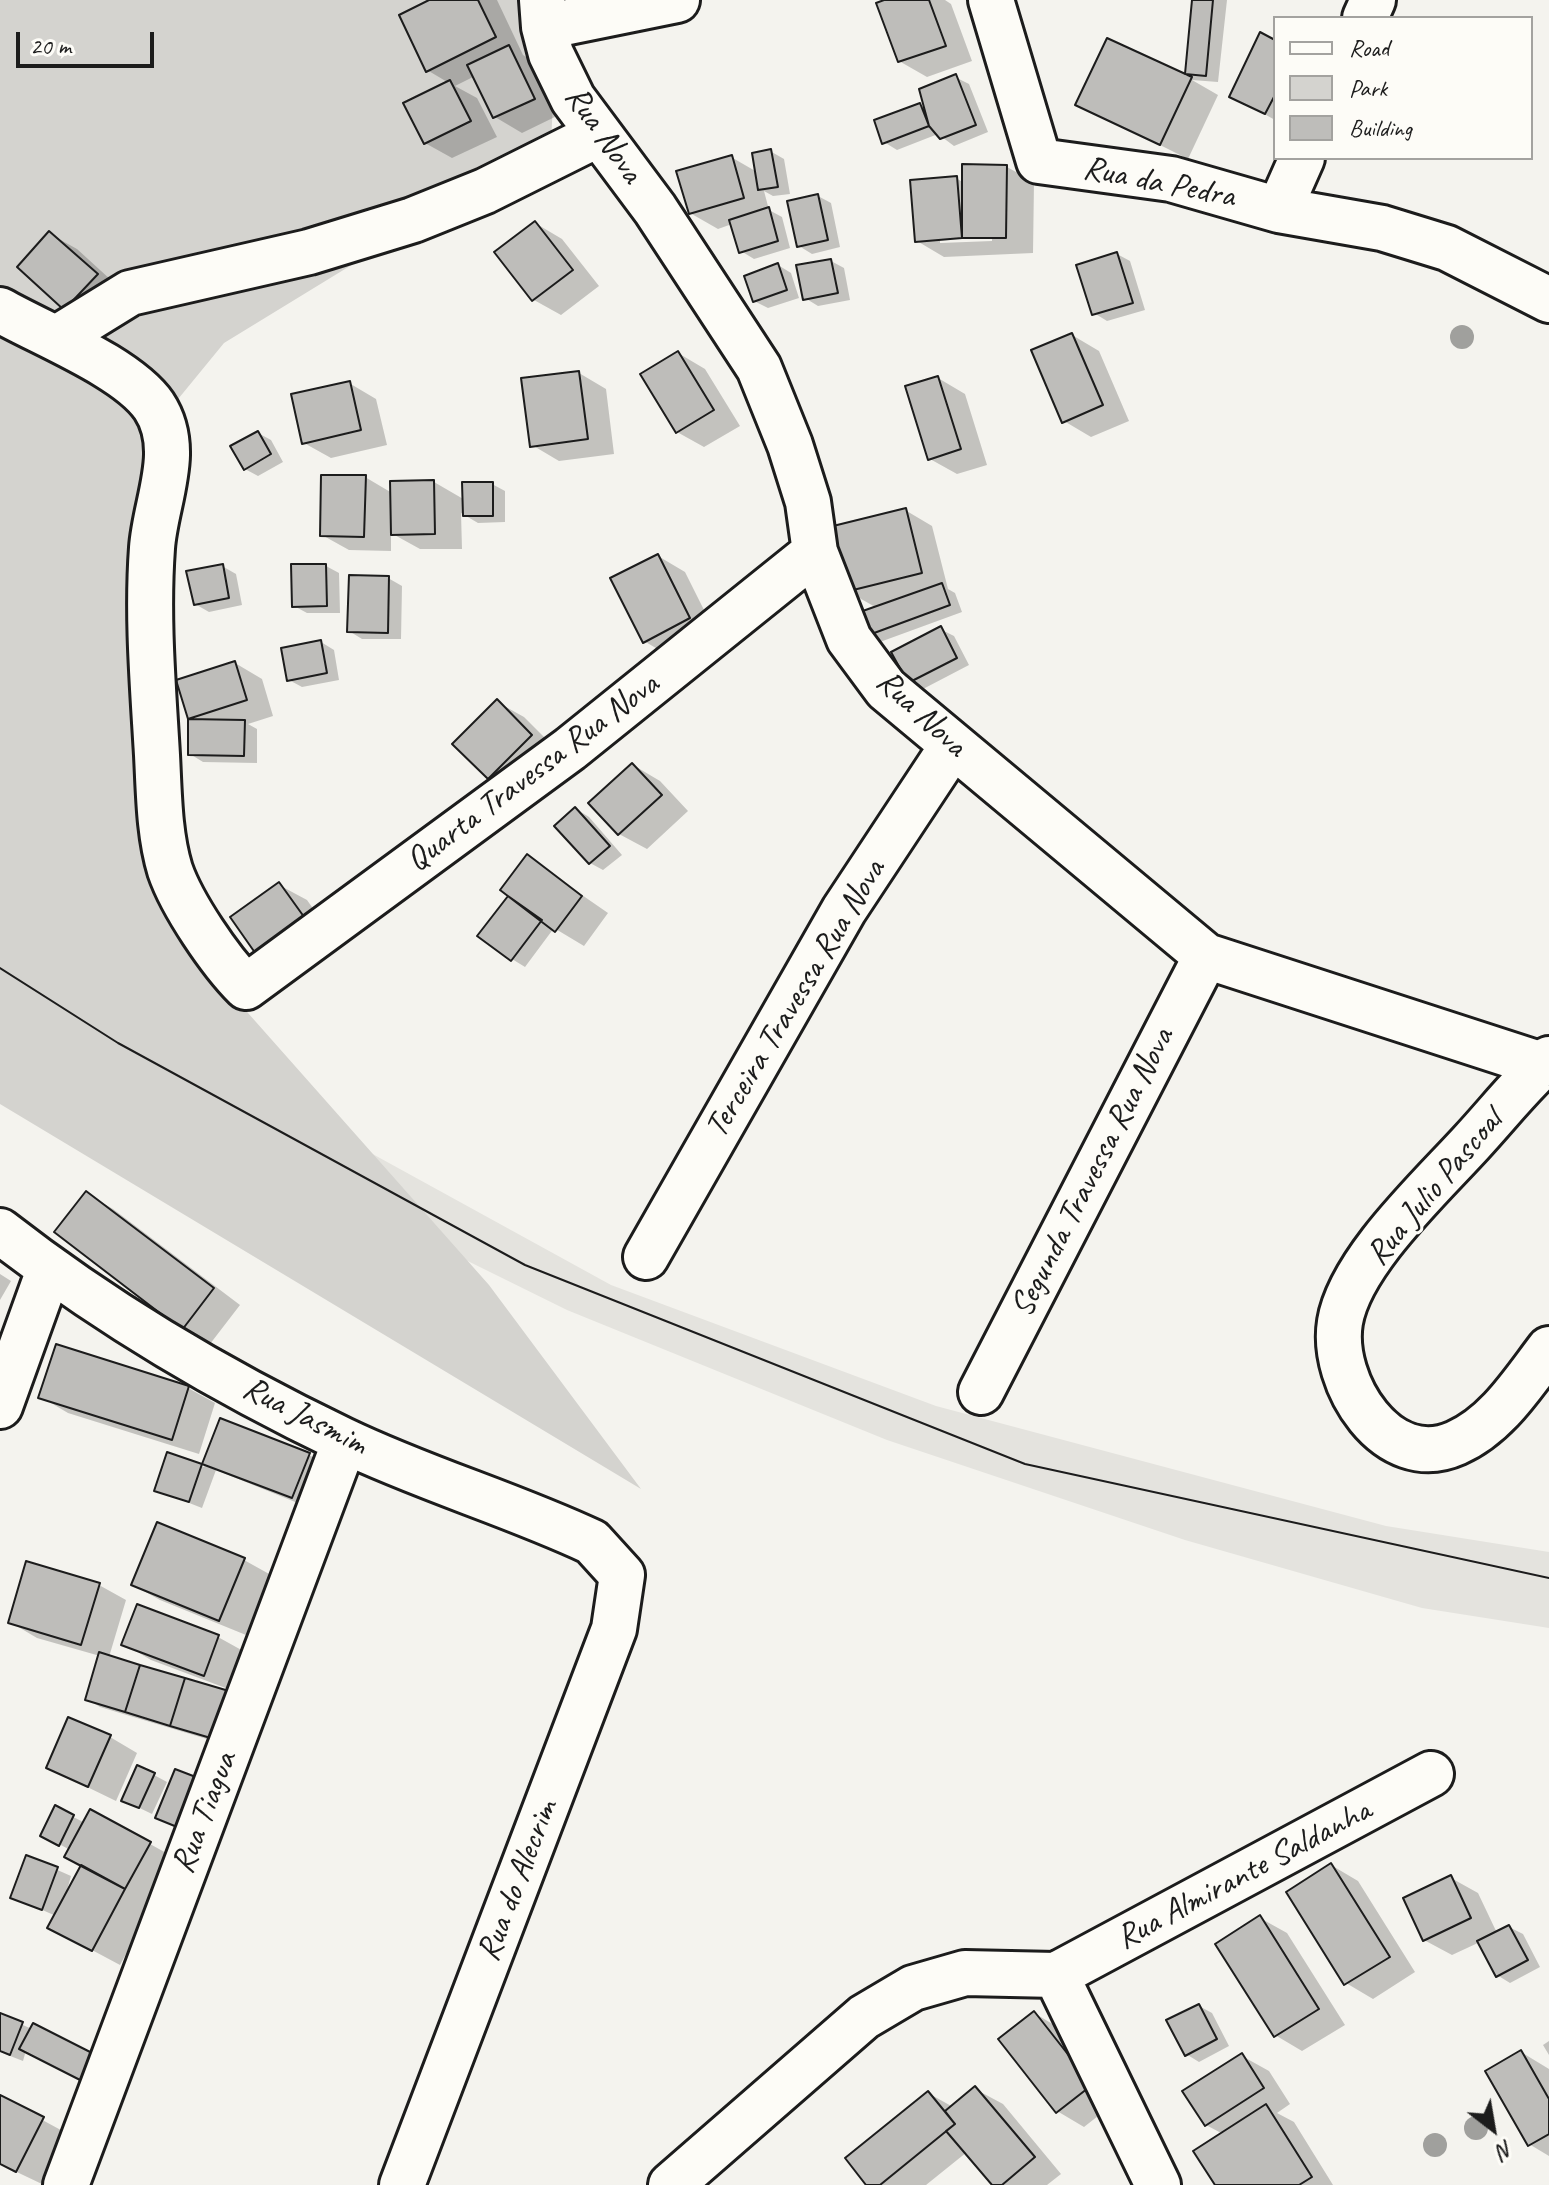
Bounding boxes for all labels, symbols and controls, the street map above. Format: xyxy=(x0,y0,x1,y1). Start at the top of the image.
scale bar xyxy=(20,16,158,66)
legend xyxy=(1273,16,1533,160)
text: 20 m xyxy=(30,31,71,61)
text: Road xyxy=(1349,33,1389,63)
text: Park xyxy=(1349,73,1387,103)
street label: Rua Nova xyxy=(555,79,651,191)
text: Building xyxy=(1349,113,1412,143)
street label: Rua da Pedra xyxy=(1080,148,1238,218)
street label: Rua Nova xyxy=(867,662,975,766)
street label: Quarta Travessa Rua Nova xyxy=(399,665,667,881)
street label: Terceira Travessa Rua Nova xyxy=(697,853,895,1145)
street label: Segunda Travessa Rua Nova xyxy=(1002,1022,1184,1324)
street label: Rua Julio Pascoal xyxy=(1358,1102,1512,1274)
street label: Rua Jasmim xyxy=(236,1368,374,1466)
street label: Rua Tiagua xyxy=(163,1747,247,1879)
street label: Rua Almirante Saldanha xyxy=(1110,1791,1378,1959)
street label: Rua do Alecrim xyxy=(469,1795,567,1967)
north arrow xyxy=(1453,2089,1533,2169)
text: N xyxy=(1492,2134,1518,2165)

